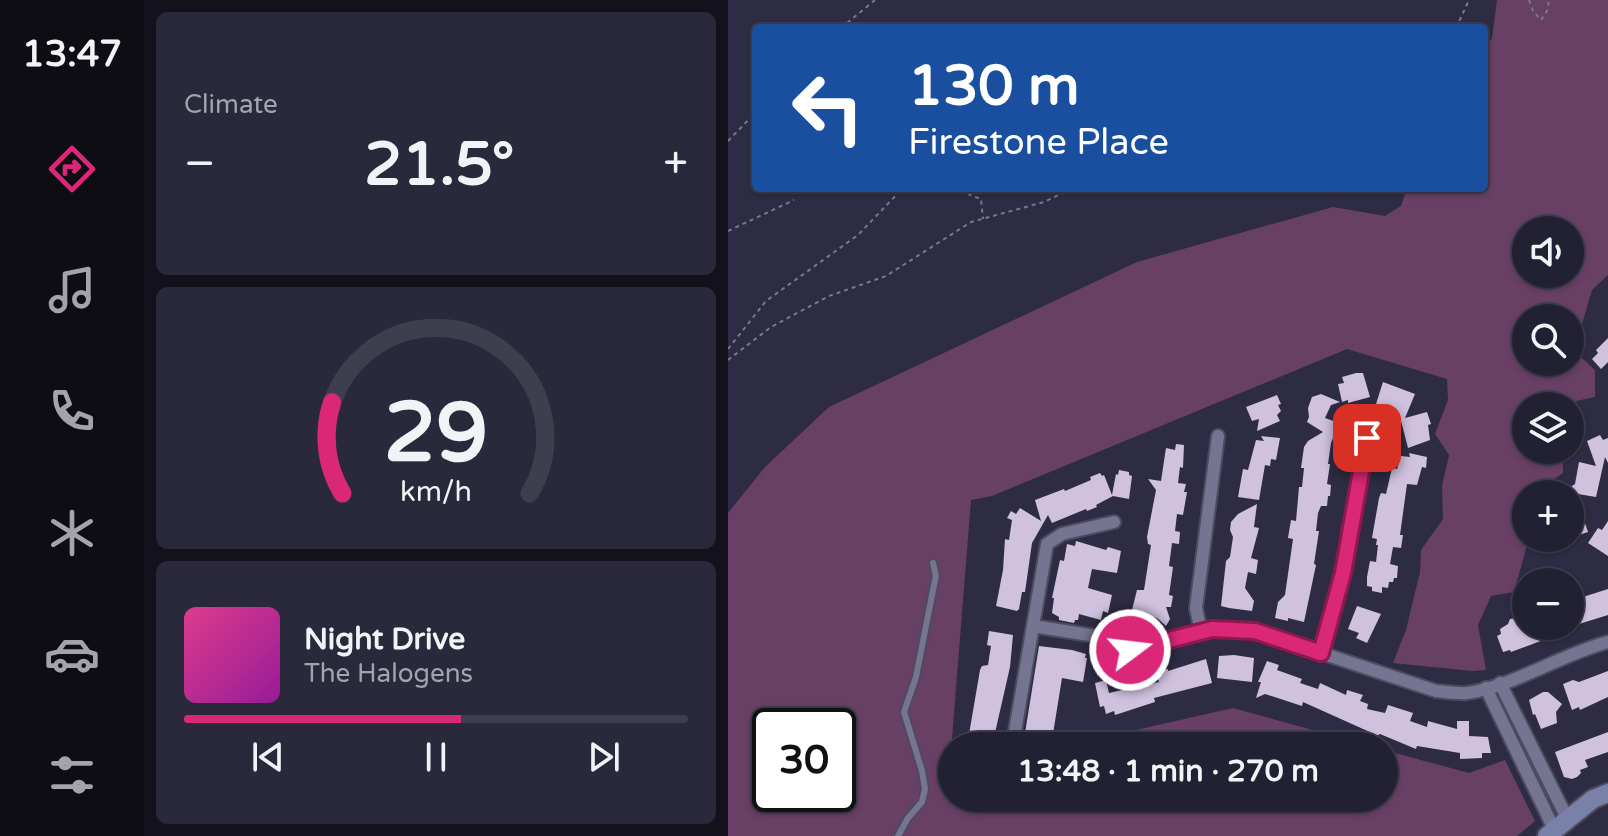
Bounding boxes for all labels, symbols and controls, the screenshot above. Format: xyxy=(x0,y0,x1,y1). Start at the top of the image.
text: 13:47 xyxy=(22,33,122,76)
text: 130 m xyxy=(908,53,1079,120)
icon: left xyxy=(776,56,880,160)
text: Climate xyxy=(184,89,278,120)
text: Firestone Place xyxy=(908,121,1169,164)
text: 21.5° xyxy=(364,129,514,201)
text: − xyxy=(184,138,215,191)
text: + xyxy=(663,138,688,191)
icon: directions xyxy=(44,141,100,197)
map controls xyxy=(1512,216,1584,640)
button: sound xyxy=(1512,216,1584,288)
icon: music xyxy=(44,262,100,318)
button: search xyxy=(1512,304,1584,376)
icon: phone xyxy=(44,383,100,439)
text: 29 xyxy=(384,384,488,484)
button: layers xyxy=(1512,392,1584,464)
pin xyxy=(1333,404,1401,472)
icon: arrive xyxy=(1345,416,1389,460)
text: km/h xyxy=(400,475,472,509)
button: + xyxy=(1512,480,1584,552)
icon: climate xyxy=(44,505,100,561)
button: − xyxy=(1512,568,1584,640)
position arrow xyxy=(1088,608,1172,692)
text: Night Drive xyxy=(304,621,465,658)
icon: car xyxy=(44,626,100,682)
text: The Halogens xyxy=(304,658,473,689)
speed limit sign: 30 xyxy=(752,708,856,812)
icon: previous xyxy=(246,735,290,779)
icon: pause xyxy=(414,735,458,779)
icon: next xyxy=(582,735,626,779)
icon: filters xyxy=(44,747,100,803)
text: 13:48 · 1 min · 270 m xyxy=(1017,753,1319,790)

